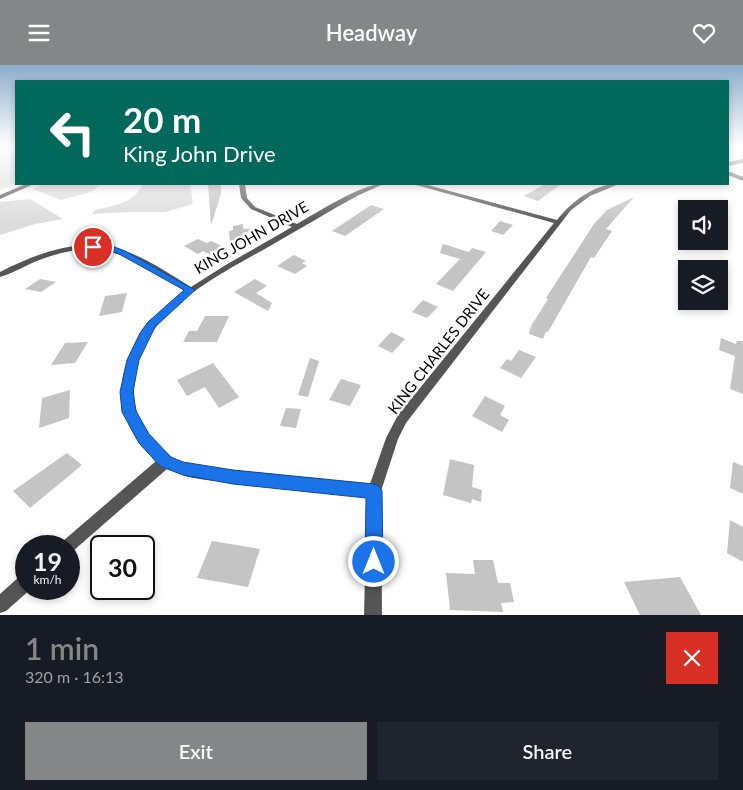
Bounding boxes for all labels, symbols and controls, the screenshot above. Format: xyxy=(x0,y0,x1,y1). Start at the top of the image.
icon: menu xyxy=(25,19,53,47)
text: Headway xyxy=(326,19,417,46)
icon: heart xyxy=(690,19,718,47)
text: 20 m xyxy=(123,98,201,140)
icon: left xyxy=(40,100,105,165)
text: King John Drive xyxy=(123,140,276,167)
street label: KING JOHN DRIVE xyxy=(191,197,311,277)
map controls xyxy=(678,200,728,310)
button: sound xyxy=(678,200,728,250)
pin xyxy=(72,226,114,268)
icon: arrive xyxy=(79,233,107,261)
button: layers xyxy=(678,260,728,310)
street label: KING CHARLES DRIVE xyxy=(384,285,492,417)
speed limit sign: 30 xyxy=(90,535,155,600)
position arrow xyxy=(347,535,399,587)
text: 19 xyxy=(33,546,62,576)
text: km/h xyxy=(33,572,62,587)
text: 1 min xyxy=(25,630,99,666)
button: close xyxy=(666,632,718,684)
text: 320 m · 16:13 xyxy=(25,667,124,686)
button: Exit xyxy=(25,722,367,780)
button: Share xyxy=(377,722,718,780)

